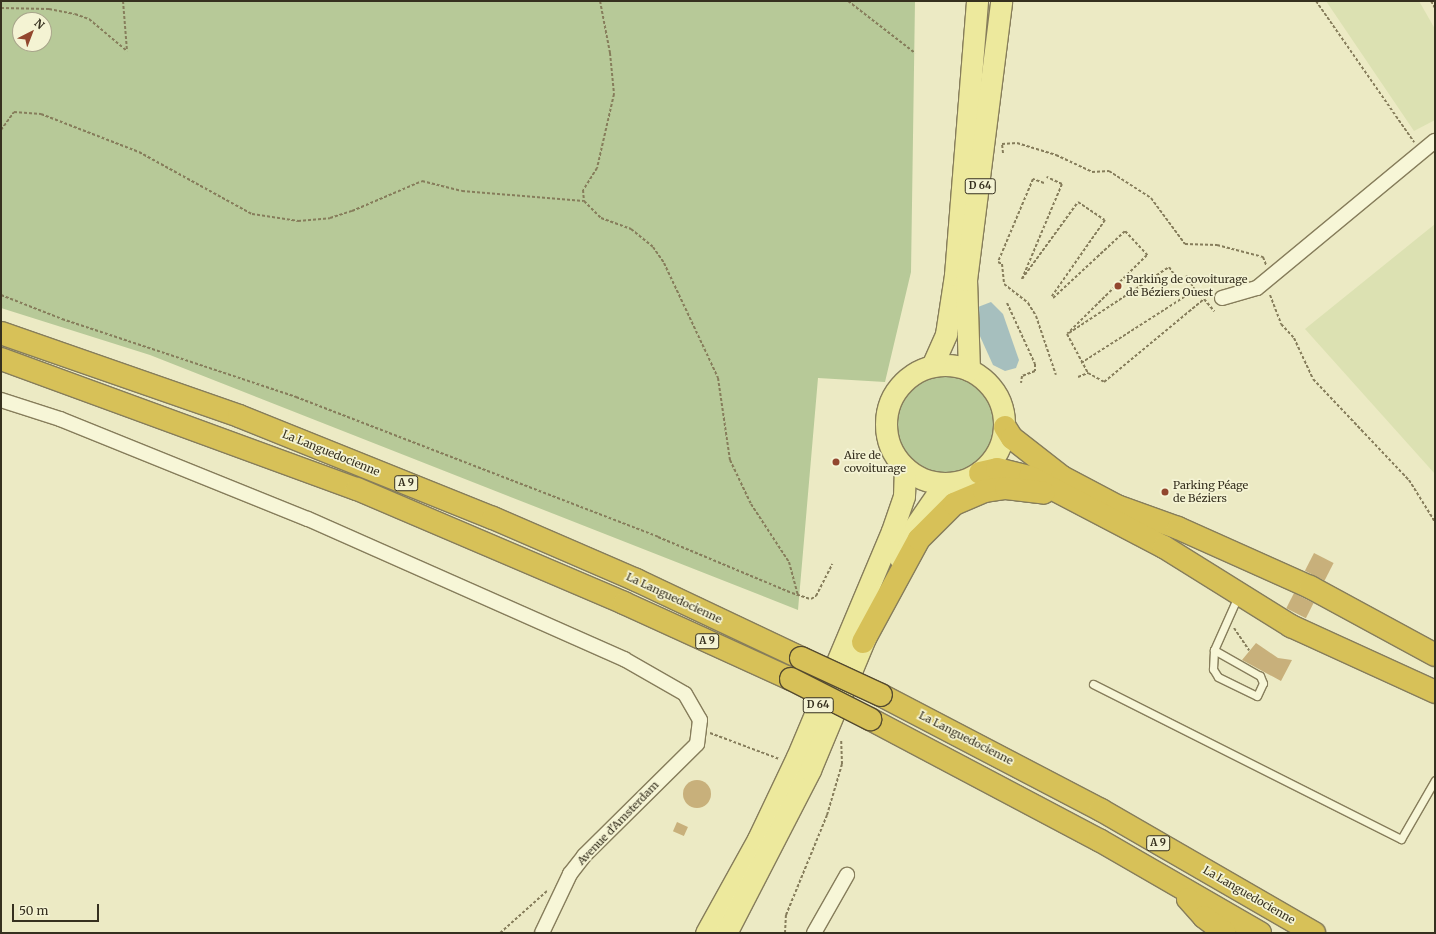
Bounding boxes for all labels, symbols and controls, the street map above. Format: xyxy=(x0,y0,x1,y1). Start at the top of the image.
north arrow xyxy=(12,12,52,52)
text: N xyxy=(31,16,47,32)
road number: D 64 xyxy=(964,178,996,194)
place label: Parking de covoiturage de Béziers Ouest xyxy=(1126,273,1247,299)
marker: Parking de covoiturage de Béziers Ouest xyxy=(1113,281,1123,291)
street label: La Languedocienne xyxy=(280,427,382,479)
place label: Aire de covoiturage xyxy=(844,449,906,475)
marker: Aire de covoiturage xyxy=(831,457,841,467)
road number: A 9 xyxy=(394,475,418,491)
place label: Parking Péage de Béziers xyxy=(1173,479,1248,505)
marker: Parking Péage de Béziers xyxy=(1160,487,1170,497)
street label: La Languedocienne xyxy=(624,570,724,626)
road number: A 9 xyxy=(695,633,719,649)
road number: D 64 xyxy=(802,697,834,713)
street label: La Languedocienne xyxy=(917,709,1015,767)
street label: Avenue d'Amsterdam xyxy=(575,778,661,868)
road number: A 9 xyxy=(1146,835,1170,851)
street label: La Languedocienne xyxy=(1201,863,1297,927)
scale bar xyxy=(14,896,101,922)
text: 50 m xyxy=(19,903,48,918)

